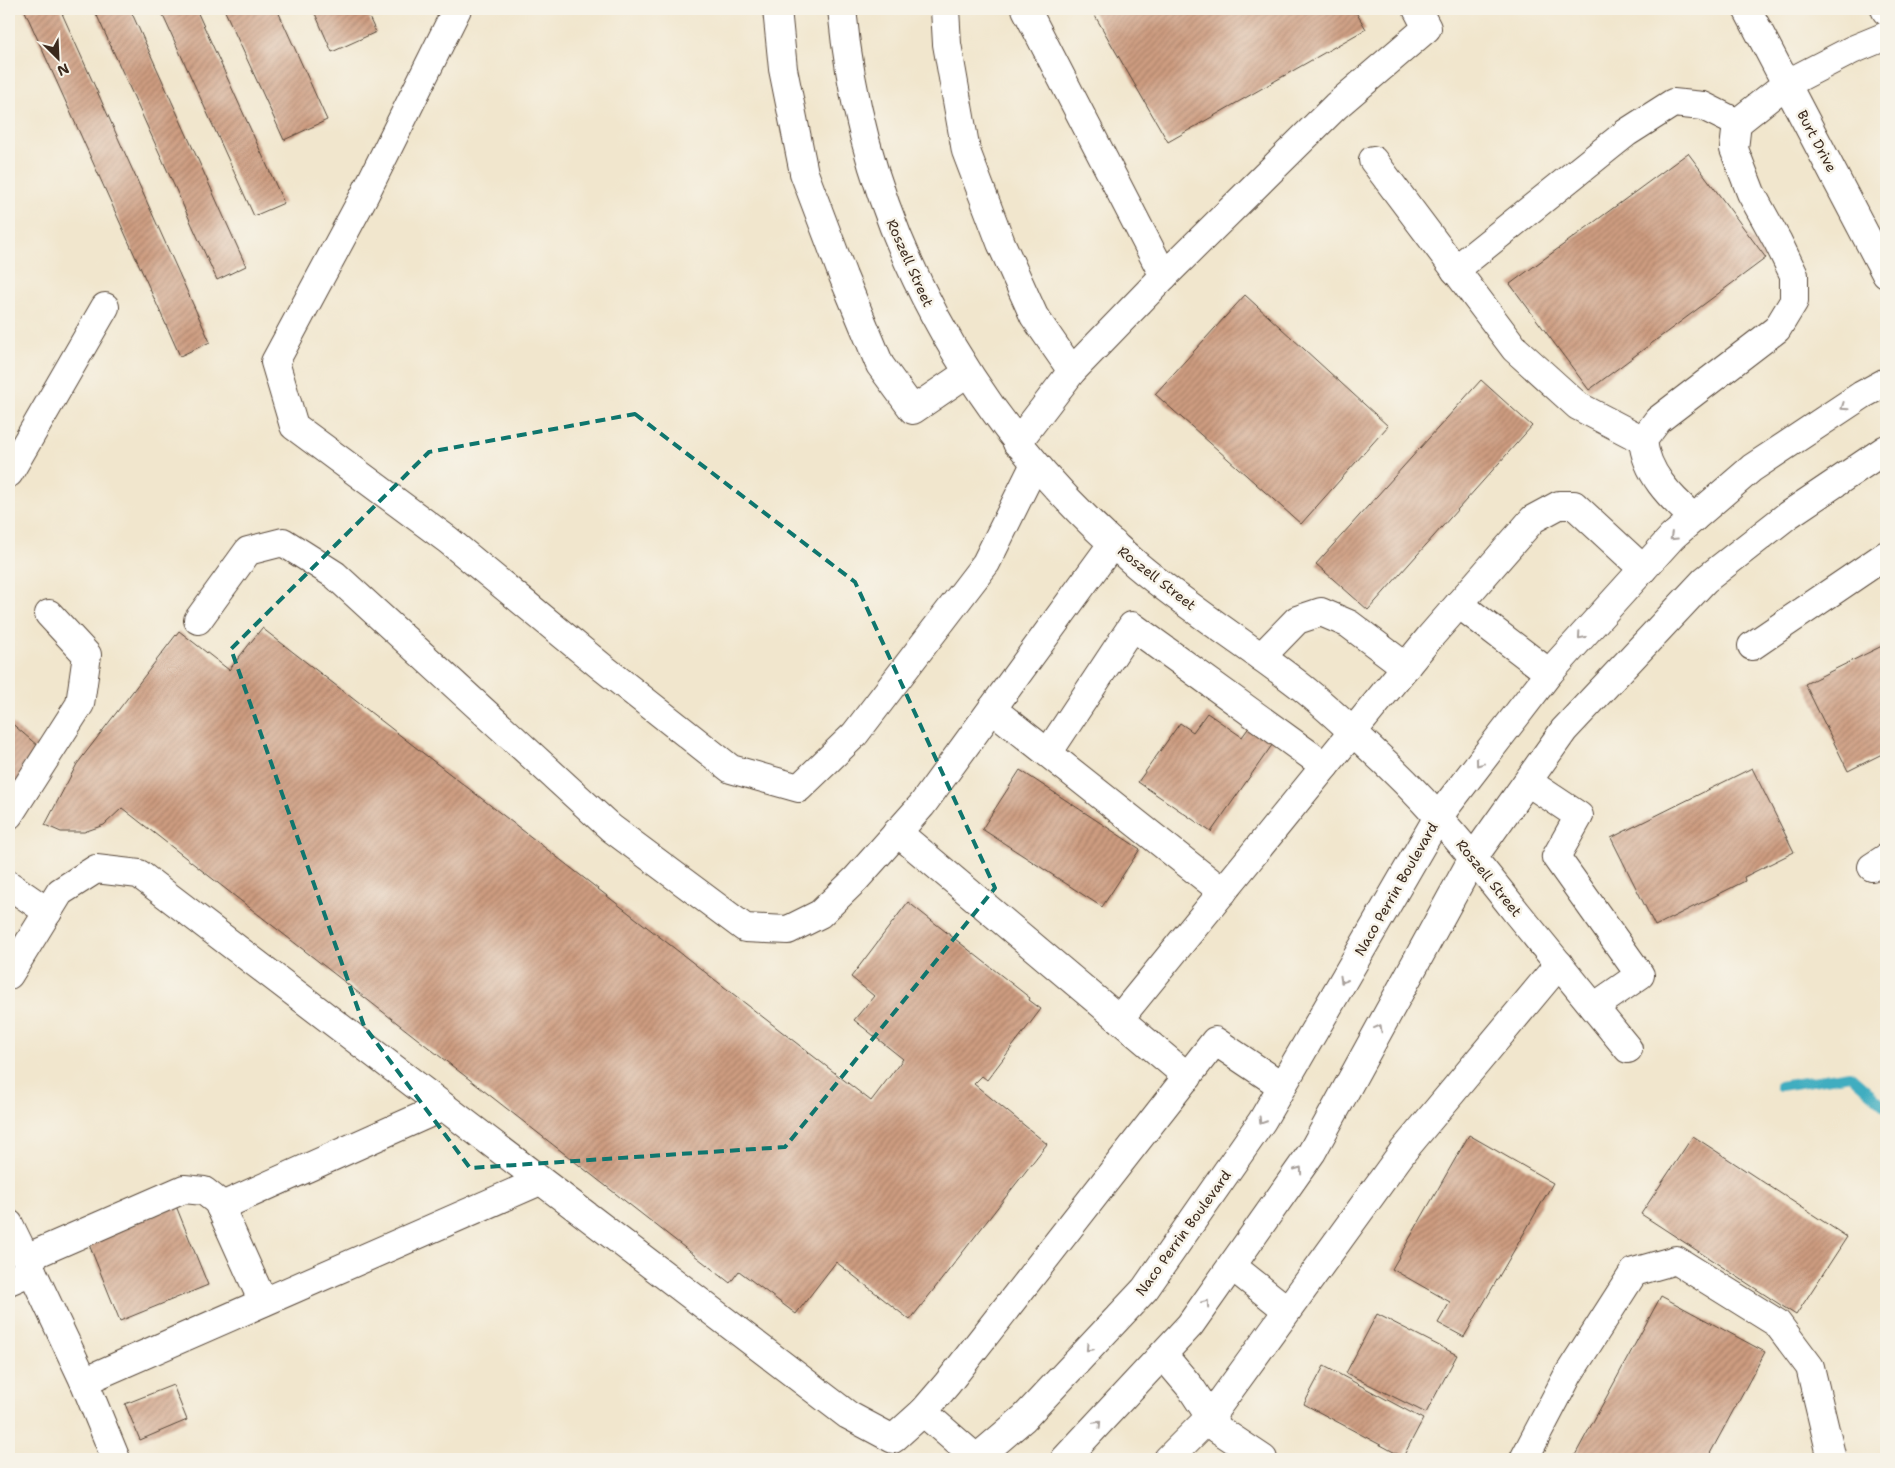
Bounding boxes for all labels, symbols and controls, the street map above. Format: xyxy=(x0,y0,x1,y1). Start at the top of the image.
north arrow xyxy=(32,32,82,82)
text: N xyxy=(55,59,72,80)
street label: Burt Drive xyxy=(1793,107,1841,175)
street label: Roszell Street xyxy=(883,216,937,310)
one-way arrow xyxy=(1841,401,1850,410)
one-way arrow xyxy=(1670,531,1679,540)
street label: Roszell Street xyxy=(1114,542,1200,614)
one-way arrow xyxy=(1578,631,1587,640)
one-way arrow xyxy=(1476,757,1485,767)
street label: Naco Perrin Boulevard xyxy=(1350,819,1442,959)
street label: Roszell Street xyxy=(1452,836,1526,920)
one-way arrow xyxy=(1340,975,1350,984)
one-way arrow xyxy=(1373,1025,1383,1034)
one-way arrow xyxy=(1259,1115,1268,1124)
one-way arrow xyxy=(1293,1166,1302,1175)
street label: Naco Perrin Boulevard xyxy=(1131,1167,1235,1299)
one-way arrow xyxy=(1200,1299,1209,1308)
one-way arrow xyxy=(1086,1343,1095,1352)
one-way arrow xyxy=(1092,1420,1101,1429)

